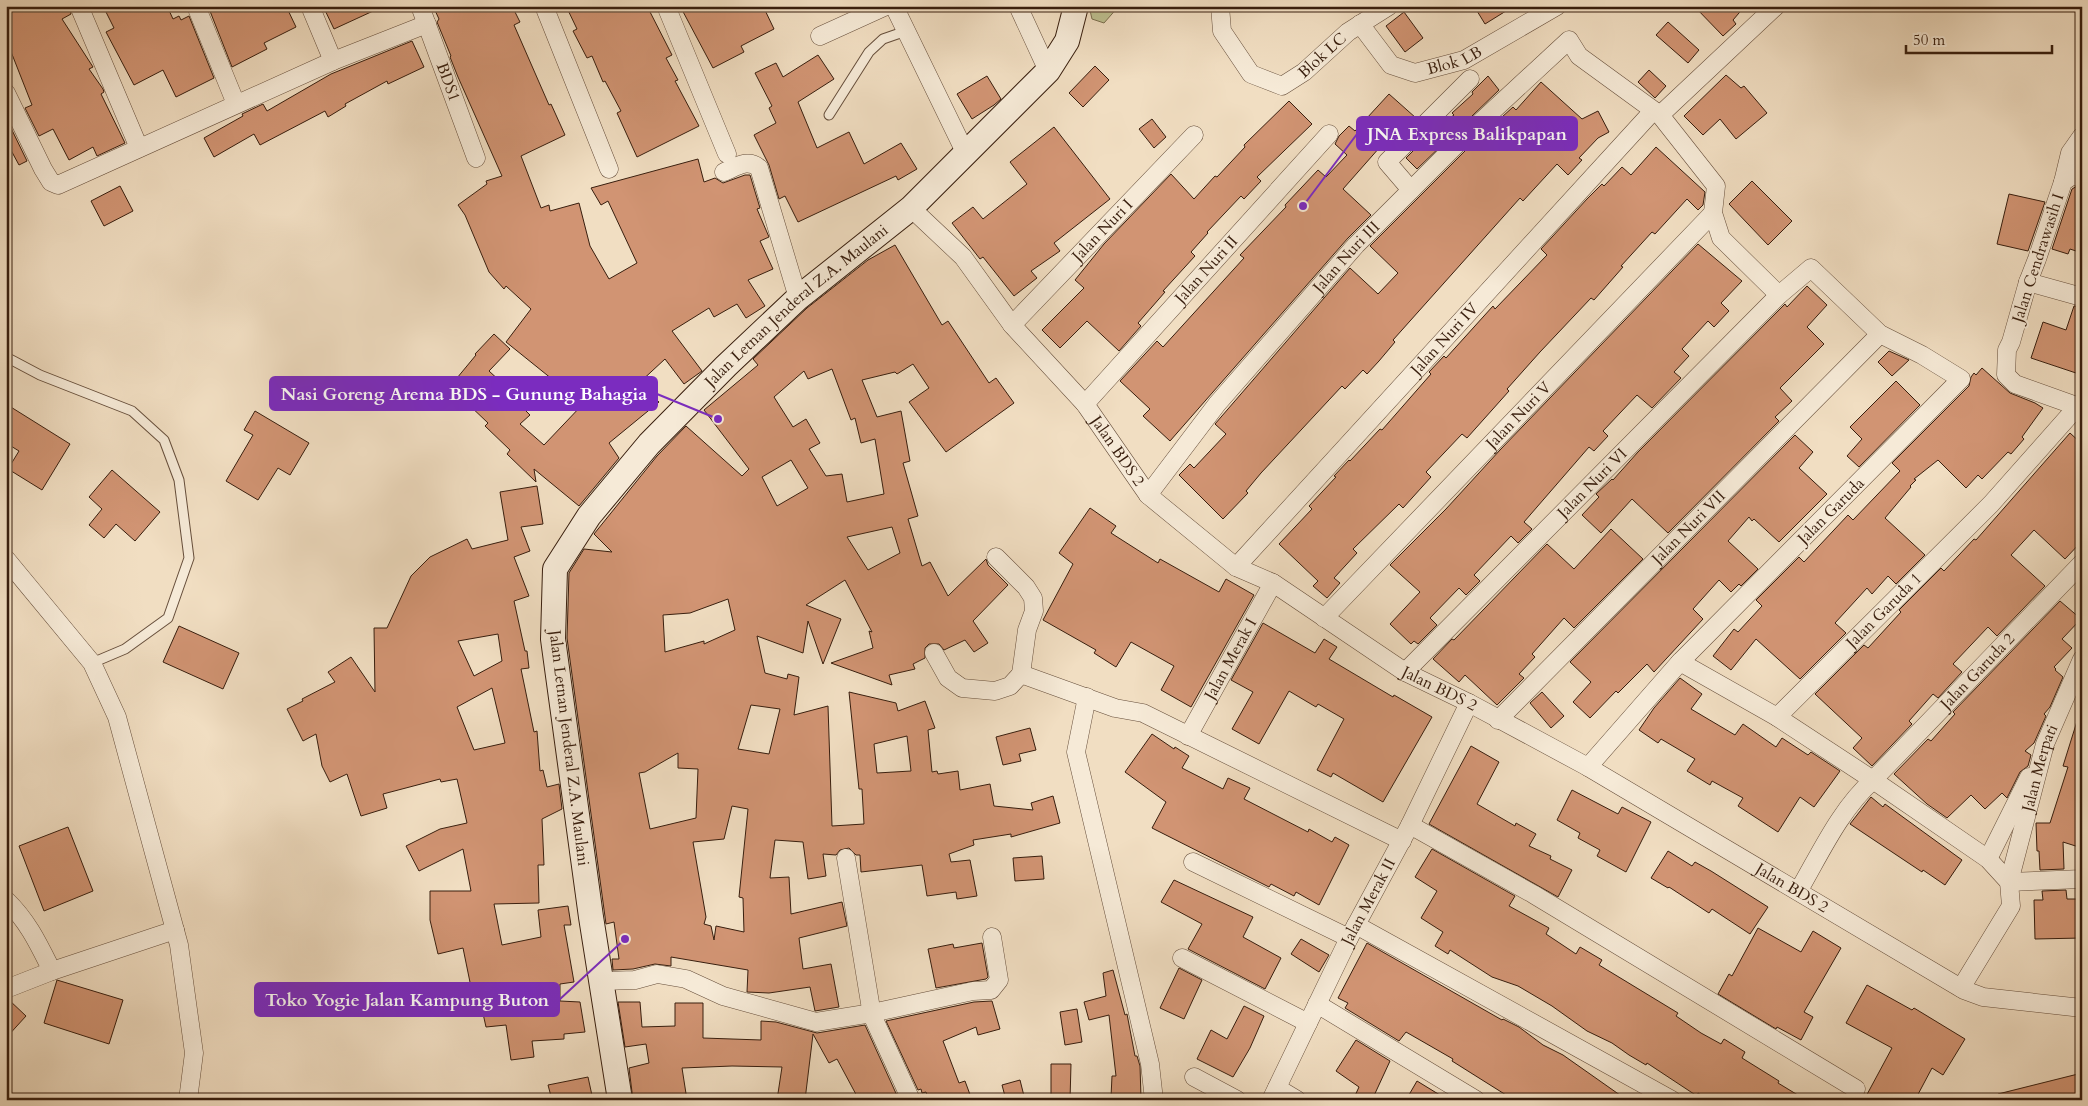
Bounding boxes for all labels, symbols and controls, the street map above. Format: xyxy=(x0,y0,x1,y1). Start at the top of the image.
scale bar xyxy=(1906,22,2052,54)
street label: Blok LC xyxy=(1293,28,1351,83)
text: 50 m xyxy=(1913,30,1945,50)
street label: Blok LB xyxy=(1425,41,1486,80)
street label: BDS1 xyxy=(431,59,465,105)
callout: JNA Express Balikpapan xyxy=(1357,117,1577,150)
text: JNA Express Balikpapan xyxy=(1364,122,1567,147)
street label: Jalan Cendrawasih I xyxy=(2006,191,2069,327)
street label: Jalan Nuri I xyxy=(1066,194,1138,268)
street label: Jalan Nuri III xyxy=(1307,216,1385,299)
street label: Jalan Letnan Jenderal Z.A. Maulani xyxy=(699,219,893,394)
street label: Jalan Nuri II xyxy=(1168,231,1243,310)
street label: Jalan Nuri IV xyxy=(1404,298,1484,381)
callout: Nasi Goreng Arema BDS - Gunung Bahagia xyxy=(270,377,657,410)
street label: Jalan Nuri V xyxy=(1480,377,1556,455)
text: Nasi Goreng Arema BDS - Gunung Bahagia xyxy=(281,382,647,407)
street label: Jalan BDS 2 xyxy=(1084,410,1150,491)
street label: Jalan Nuri VI xyxy=(1551,443,1632,525)
street label: Jalan Garuda xyxy=(1791,473,1869,551)
street label: Jalan Nuri VII xyxy=(1645,485,1730,571)
street label: Jalan Garuda 1 xyxy=(1840,568,1927,655)
street label: Jalan Merak I xyxy=(1198,614,1262,706)
street label: Jalan Letnan Jenderal Z.A. Maulani xyxy=(543,627,594,868)
street label: Jalan Garuda 2 xyxy=(1934,628,2020,716)
street label: Jalan BDS 2 xyxy=(1396,660,1481,716)
street label: Jalan Merpati xyxy=(2016,720,2063,816)
street label: Jalan Merak II xyxy=(1335,854,1401,951)
street label: Jalan BDS 2 xyxy=(1750,857,1832,918)
callout: Toko Yogie Jalan Kampung Buton xyxy=(255,983,559,1016)
text: Toko Yogie Jalan Kampung Buton xyxy=(265,988,549,1013)

